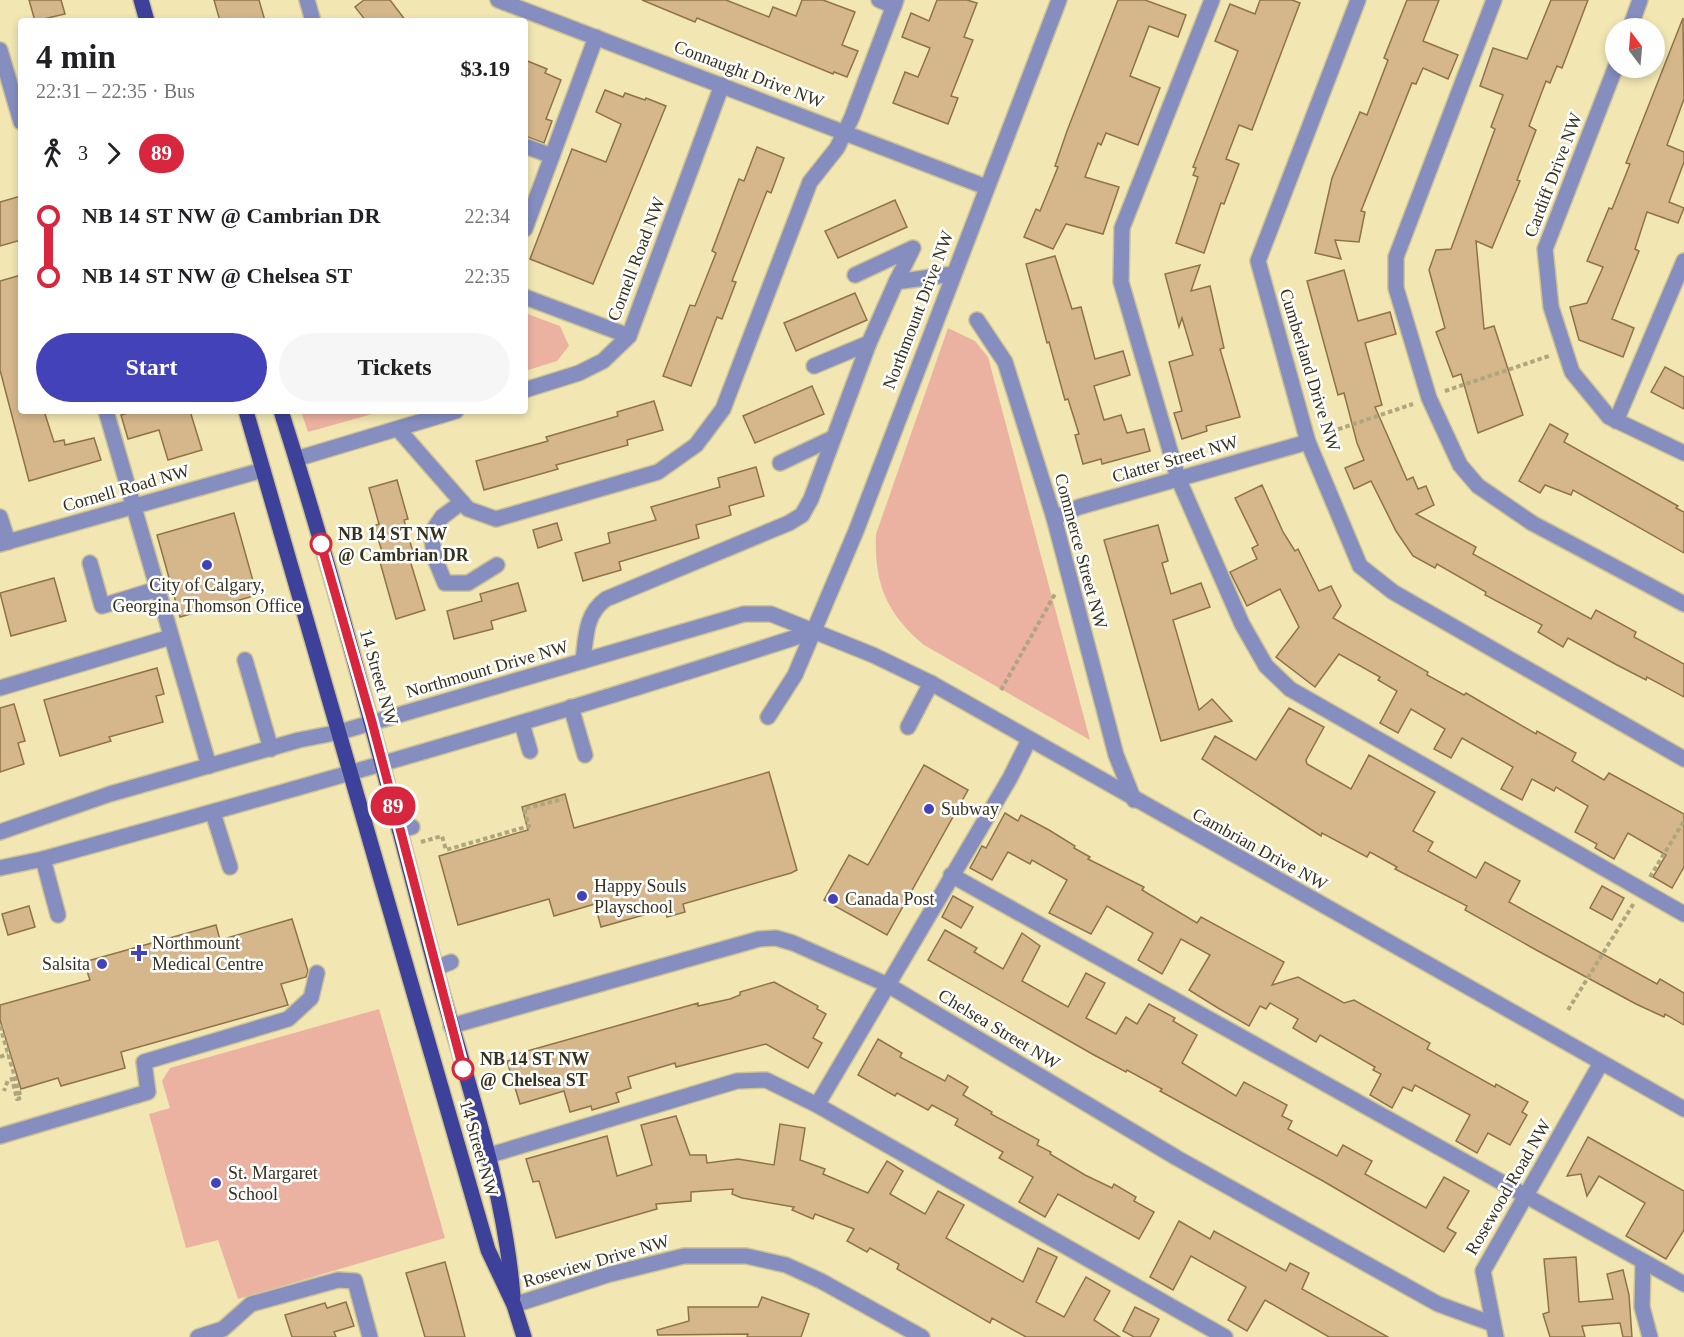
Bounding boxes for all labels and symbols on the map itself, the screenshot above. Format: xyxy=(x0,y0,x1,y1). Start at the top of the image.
north arrow xyxy=(1605,18,1665,78)
street label: Connaught Drive NW xyxy=(671,36,827,112)
street label: Cardiff Drive NW xyxy=(1520,110,1586,240)
street label: Cornell Road NW xyxy=(603,194,669,324)
street label: Northmount Drive NW xyxy=(879,228,957,392)
street label: Cumberland Drive NW xyxy=(1276,286,1344,454)
street label: Clatter Street NW xyxy=(1110,431,1240,487)
street label: Cornell Road NW xyxy=(60,460,192,516)
street label: Commerce Street NW xyxy=(1051,471,1111,631)
place label: NB 14 ST NW @ Cambrian DR xyxy=(338,524,470,565)
marker: NB 14 ST NW @ Cambrian DR xyxy=(310,533,332,555)
marker: City of Calgary, Georgina Thomson Office xyxy=(200,558,214,572)
place label: City of Calgary, Georgina Thomson Office xyxy=(113,575,301,616)
street label: 14 Street NW xyxy=(356,627,402,727)
street label: Northmount Drive NW xyxy=(404,636,570,702)
line badge: 89 xyxy=(366,786,420,826)
place label: Subway xyxy=(941,799,999,819)
marker: Subway xyxy=(922,802,936,816)
street label: Cambrian Drive NW xyxy=(1189,804,1331,894)
place label: Happy Souls Playschool xyxy=(594,876,687,917)
marker: Happy Souls Playschool xyxy=(575,889,589,903)
place label: Canada Post xyxy=(845,889,935,909)
marker: Canada Post xyxy=(826,892,840,906)
place label: Northmount Medical Centre xyxy=(152,933,263,974)
marker: Northmount Medical Centre xyxy=(130,944,148,962)
place label: Salsita xyxy=(42,954,90,974)
marker: Salsita xyxy=(95,957,109,971)
street label: Chelsea Street NW xyxy=(935,985,1063,1073)
place label: NB 14 ST NW @ Chelsea ST xyxy=(480,1049,589,1090)
marker: NB 14 ST NW @ Chelsea ST xyxy=(452,1058,474,1080)
street label: 14 Street NW xyxy=(456,1098,502,1198)
street label: Rosewood Road NW xyxy=(1461,1116,1555,1258)
place label: St. Margaret School xyxy=(228,1163,318,1204)
marker: St. Margaret School xyxy=(209,1176,223,1190)
street label: Roseview Drive NW xyxy=(521,1231,671,1291)

